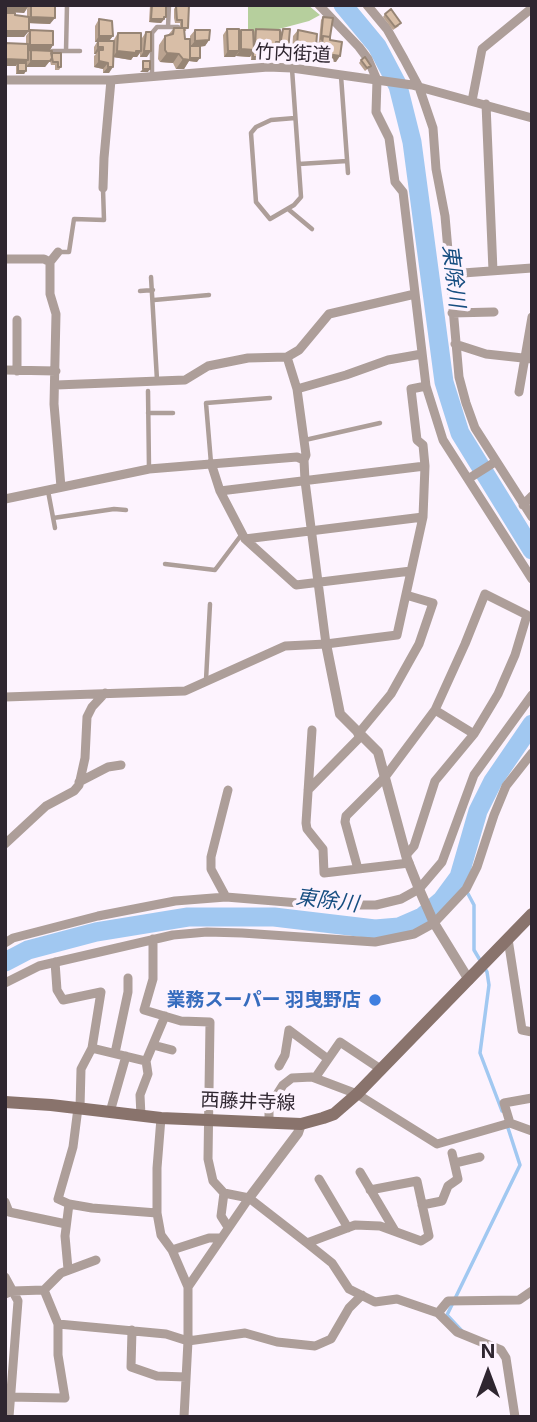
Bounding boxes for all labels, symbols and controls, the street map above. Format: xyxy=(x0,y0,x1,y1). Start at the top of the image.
street label: 竹内街道 xyxy=(254,41,332,67)
water label: 東除川 xyxy=(437,243,469,309)
water label: 東除川 xyxy=(294,885,360,917)
place label: 業務スーパー 羽曳野店 xyxy=(167,989,361,1011)
marker: 業務スーパー 羽曳野店 xyxy=(367,992,383,1008)
street label: 西藤井寺線 xyxy=(200,1089,296,1115)
north arrow xyxy=(453,1338,523,1408)
text: N xyxy=(481,1340,495,1363)

